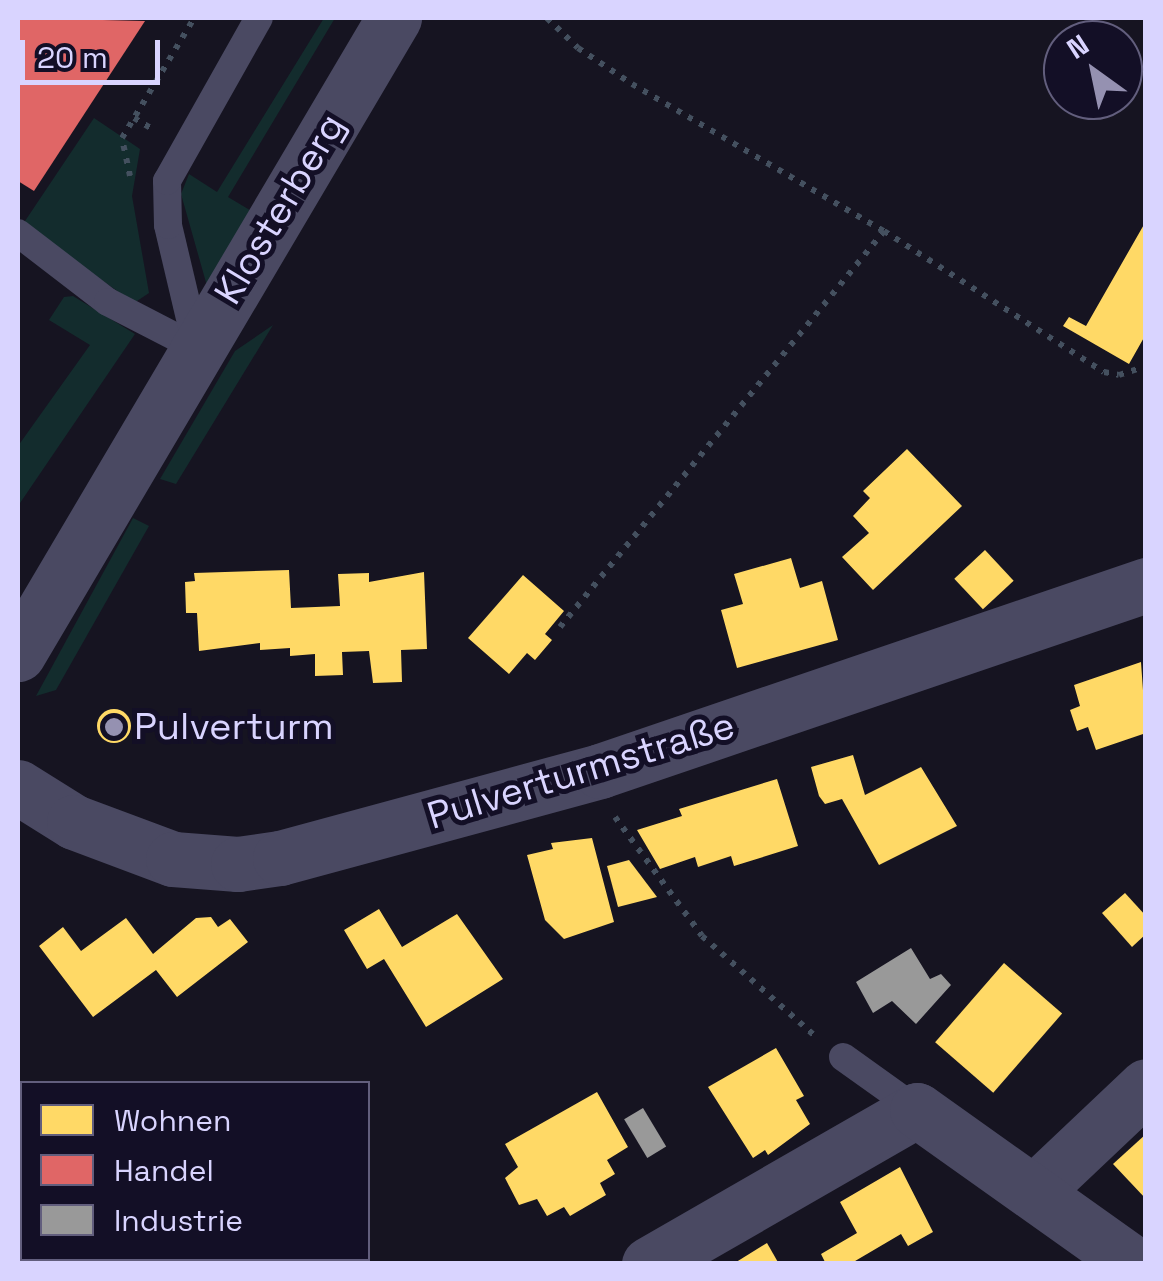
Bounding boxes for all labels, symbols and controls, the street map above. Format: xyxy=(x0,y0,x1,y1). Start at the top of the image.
scale bar xyxy=(25,20,165,82)
north arrow xyxy=(1043,20,1143,120)
text: N xyxy=(1060,26,1095,67)
text: 20 m xyxy=(37,38,108,77)
street label: Klosterberg xyxy=(205,105,355,313)
street label: Pulverturmstraße xyxy=(422,703,740,839)
place label: Pulverturm xyxy=(134,704,334,750)
marker: Pulverturm xyxy=(103,716,125,738)
legend xyxy=(20,1081,370,1261)
text: Wohnen xyxy=(114,1101,231,1140)
text: Handel xyxy=(114,1151,214,1190)
text: Industrie xyxy=(114,1201,243,1240)

